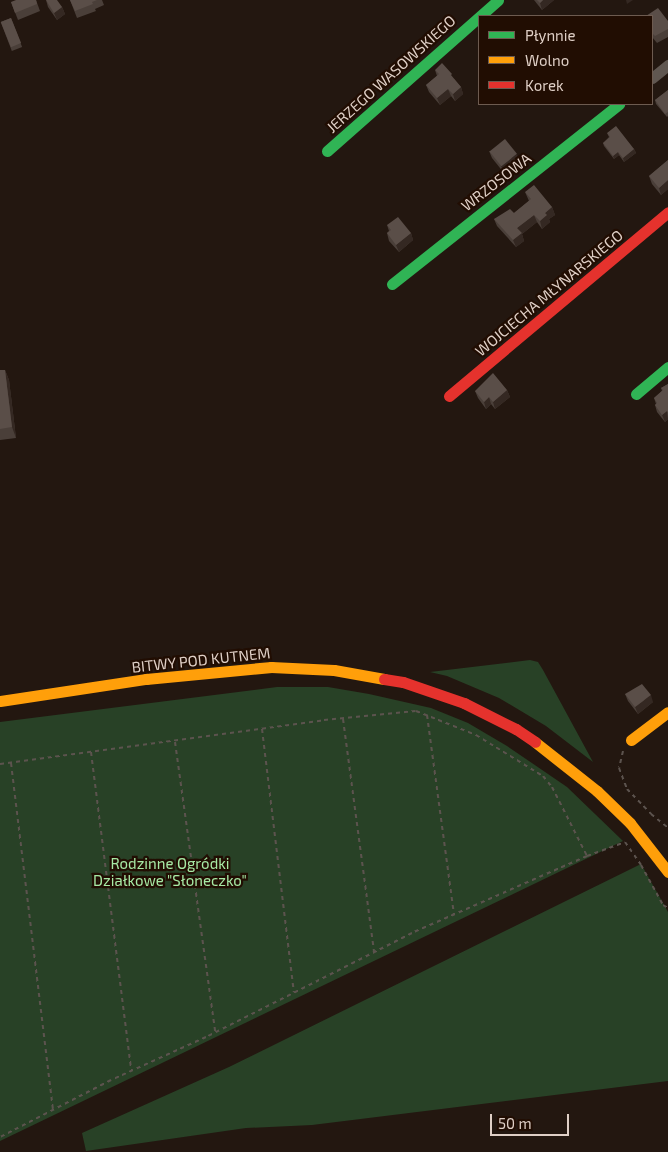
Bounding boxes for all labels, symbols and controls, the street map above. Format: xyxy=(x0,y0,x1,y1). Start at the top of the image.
street label: JERZEGO WASOWSKIEGO xyxy=(323,11,459,137)
legend xyxy=(478,15,653,105)
text: Płynnie xyxy=(525,26,576,44)
text: Wolno xyxy=(525,51,569,69)
text: Korek xyxy=(525,76,564,94)
street label: WRZOSOWA xyxy=(458,149,534,215)
street label: WOJCIECHA MŁYNARSKIEGO xyxy=(471,226,627,360)
street label: BITWY POD KUTNEM xyxy=(130,644,272,676)
park label: Rodzinne Ogródki Działkowe "Słoneczko" xyxy=(93,854,247,889)
scale bar xyxy=(493,1104,572,1136)
text: 50 m xyxy=(498,1114,532,1132)

